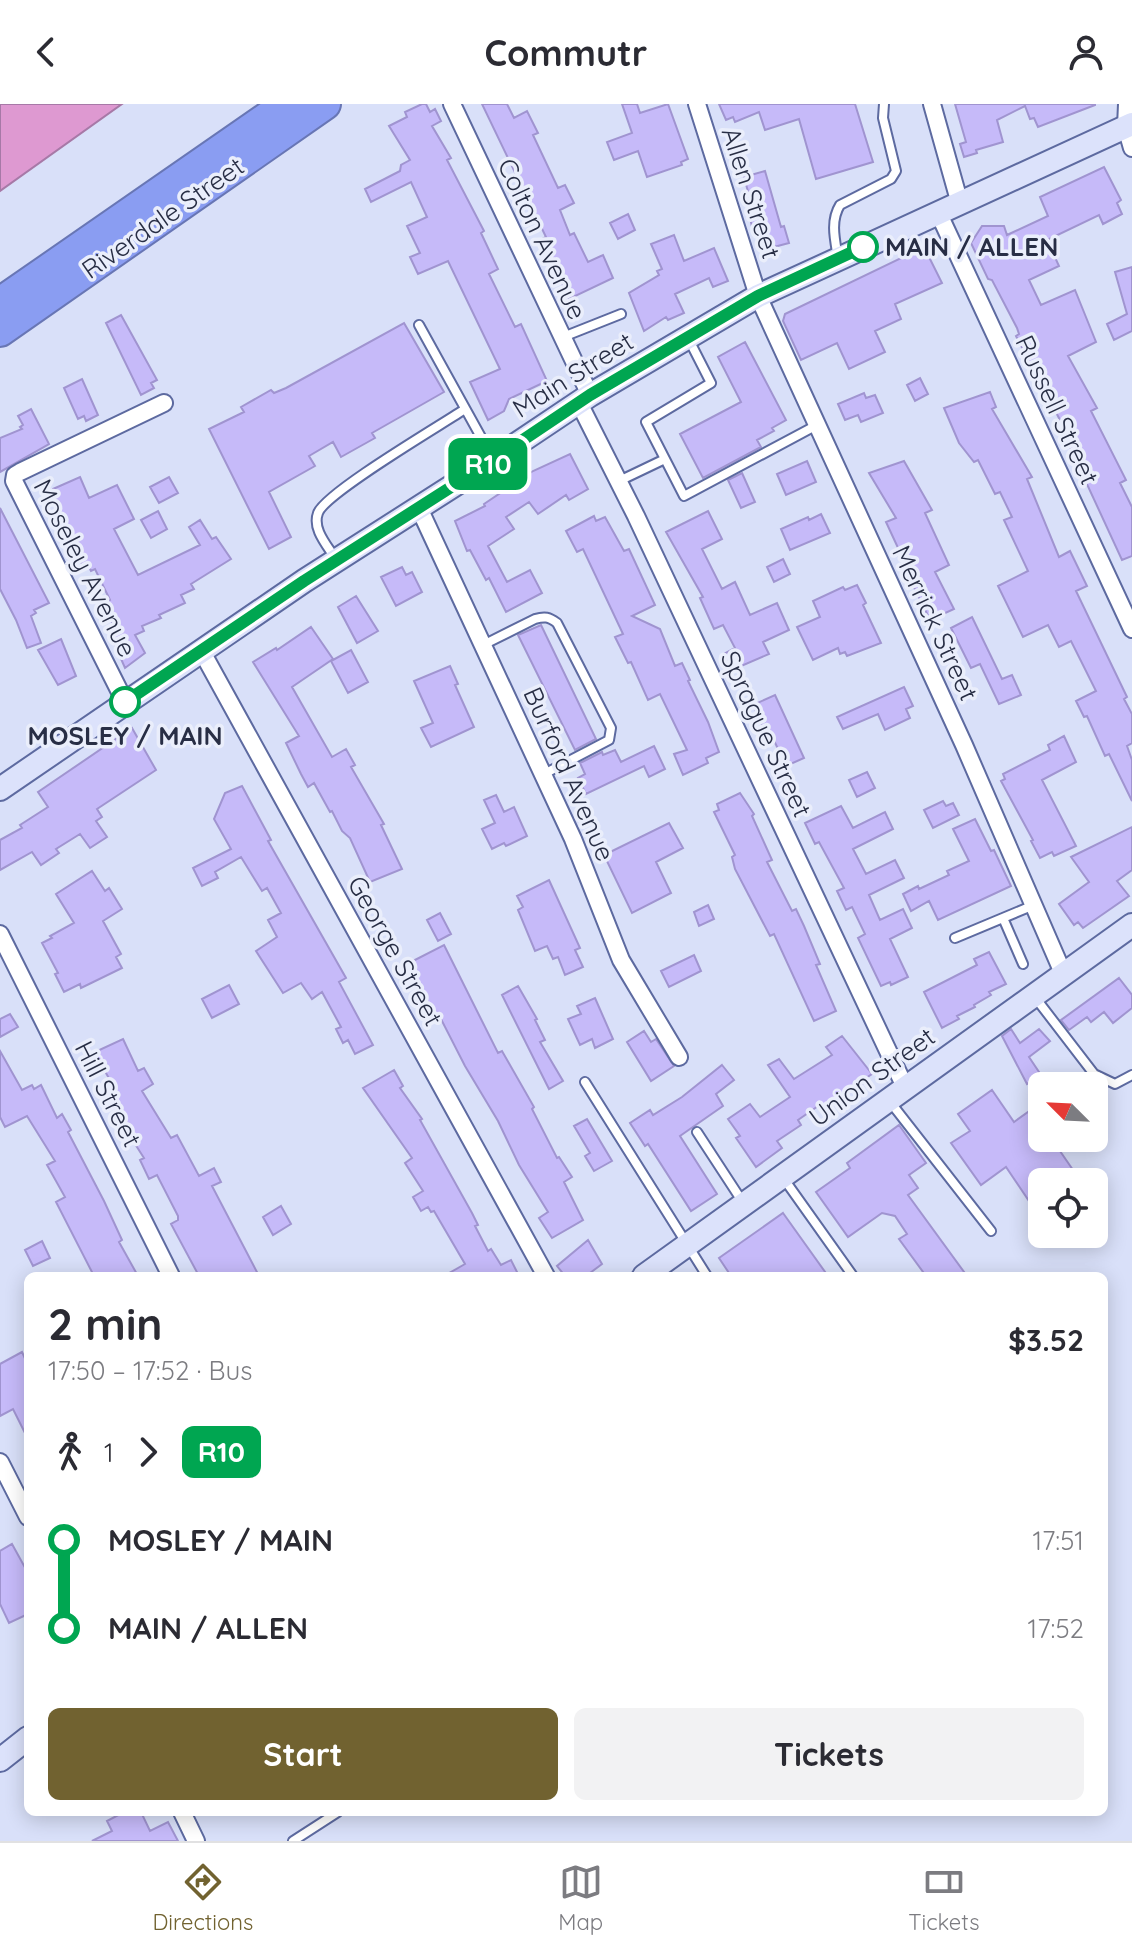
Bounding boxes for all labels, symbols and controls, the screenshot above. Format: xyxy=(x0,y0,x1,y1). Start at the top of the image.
icon: back xyxy=(24,30,68,74)
text: Commutr xyxy=(485,30,647,75)
icon: person xyxy=(1064,30,1108,74)
street label: Allen Street xyxy=(715,123,788,263)
street label: Riverdale Street xyxy=(75,149,250,286)
street label: Colton Avenue xyxy=(491,153,594,325)
place label: MAIN / ALLEN xyxy=(885,230,1058,263)
marker: MAIN / ALLEN xyxy=(848,232,878,262)
street label: Main Street xyxy=(506,325,639,425)
street label: Russell Street xyxy=(1008,330,1106,490)
line badge: R10 xyxy=(442,438,534,490)
text: R10 xyxy=(464,446,512,481)
street label: Moseley Avenue xyxy=(26,473,144,662)
street label: Merrick Street xyxy=(885,540,986,706)
street label: Sprague Street xyxy=(714,645,819,822)
street label: Burford Avenue xyxy=(516,682,623,866)
marker: MOSLEY / MAIN xyxy=(110,687,140,717)
place label: MOSLEY / MAIN xyxy=(27,719,223,752)
street label: George Street xyxy=(341,870,450,1032)
street label: Union Street xyxy=(802,1020,941,1133)
street label: Hill Street xyxy=(68,1035,149,1152)
north arrow xyxy=(1028,1072,1108,1152)
map controls xyxy=(1028,1072,1108,1248)
button: locate xyxy=(1028,1168,1108,1248)
text: 2 min xyxy=(48,1296,163,1351)
text: $3.52 xyxy=(1008,1321,1084,1359)
text: 17:50 – 17:52 · Bus xyxy=(48,1354,253,1387)
icon: walk xyxy=(48,1430,92,1474)
icon: forward xyxy=(126,1430,170,1474)
text: R10 xyxy=(198,1434,245,1469)
text: 1 xyxy=(104,1436,114,1469)
text: MOSLEY / MAIN xyxy=(108,1521,333,1559)
text: 17:51 xyxy=(1032,1524,1084,1557)
text: MAIN / ALLEN xyxy=(108,1609,308,1647)
text: 17:52 xyxy=(1028,1612,1084,1645)
button: Start xyxy=(48,1708,558,1800)
button: Tickets xyxy=(574,1708,1084,1800)
tab: Directions xyxy=(152,1860,253,1936)
tab: Map xyxy=(558,1860,603,1936)
tab: Tickets xyxy=(908,1860,979,1936)

